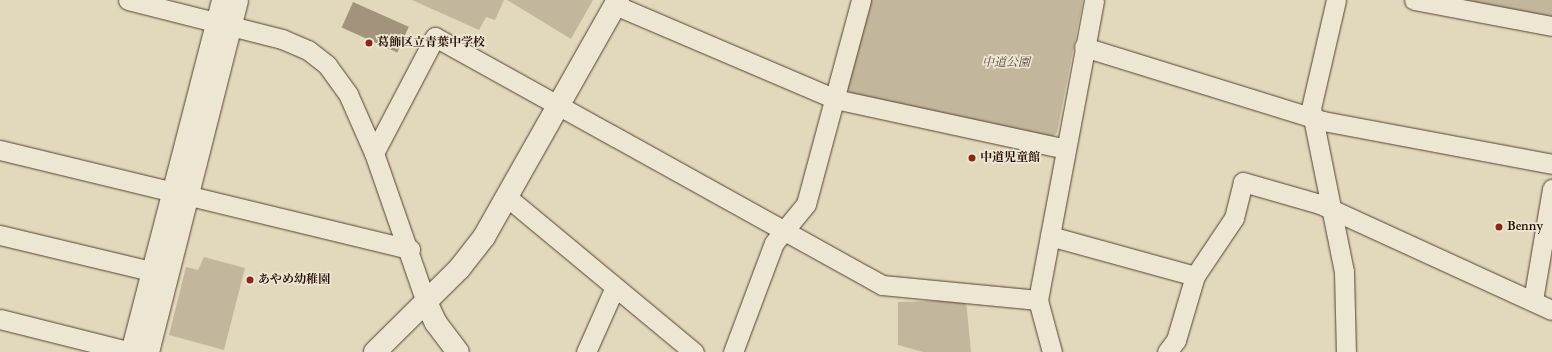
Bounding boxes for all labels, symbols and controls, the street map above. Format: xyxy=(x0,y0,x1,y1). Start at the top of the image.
place label: 葛飾区立青葉中学校 xyxy=(377,36,485,50)
marker: 葛飾区立青葉中学校 xyxy=(364,38,374,48)
park label: 中道公園 xyxy=(982,56,1030,70)
place label: 中道児童館 xyxy=(980,151,1040,165)
marker: 中道児童館 xyxy=(967,153,977,163)
place label: Benny xyxy=(1507,220,1543,234)
marker: Benny xyxy=(1494,222,1504,232)
place label: あやめ幼稚園 xyxy=(258,273,330,287)
marker: あやめ幼稚園 xyxy=(245,275,255,285)

